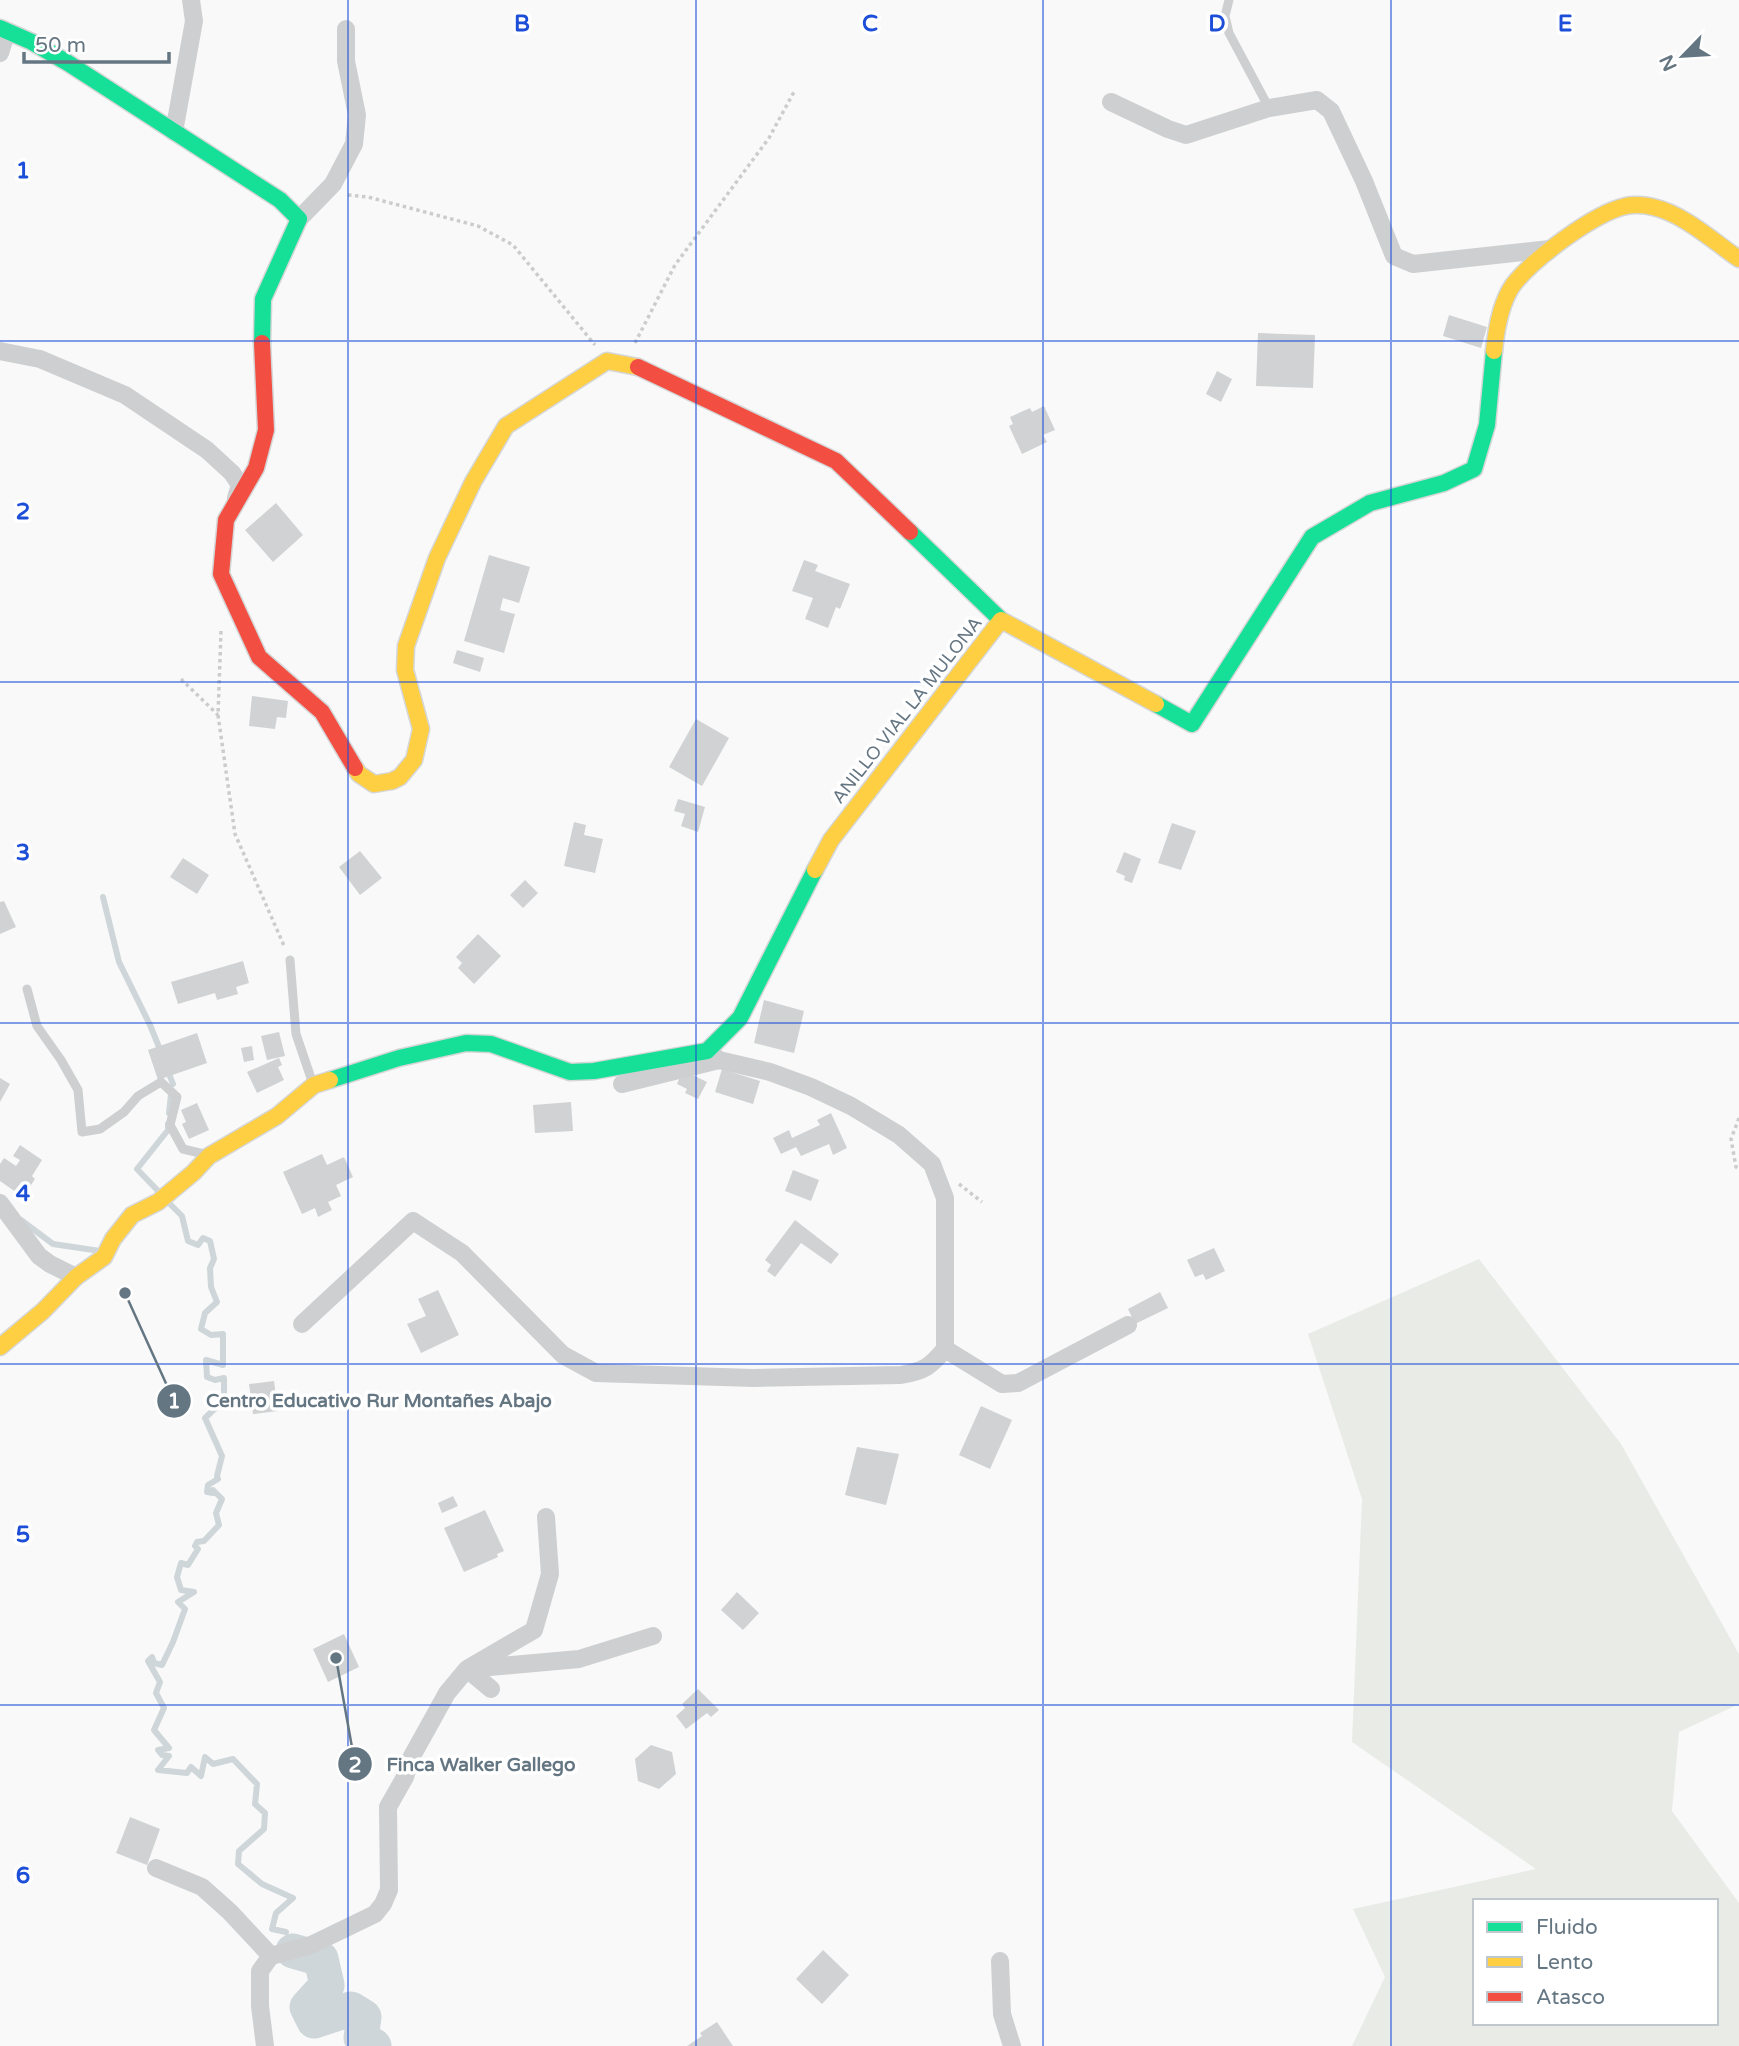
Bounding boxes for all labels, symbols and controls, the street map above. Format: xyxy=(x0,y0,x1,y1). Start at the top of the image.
text: B xyxy=(514,10,530,38)
text: C xyxy=(862,10,878,38)
text: D xyxy=(1208,10,1226,38)
text: E xyxy=(1558,10,1572,38)
scale bar xyxy=(24,21,170,65)
north arrow xyxy=(1648,21,1718,91)
text: 50 m xyxy=(35,33,86,58)
text: N xyxy=(1655,51,1682,74)
text: 1 xyxy=(16,157,30,185)
text: 2 xyxy=(16,498,30,526)
street label: ANILLO VIAL LA MULONA xyxy=(827,612,987,808)
text: 3 xyxy=(16,839,30,867)
text: 4 xyxy=(16,1180,31,1208)
callout: Centro Educativo Rur Montañes Abajo xyxy=(157,1381,566,1421)
text: 1 xyxy=(167,1389,181,1414)
text: Centro Educativo Rur Montañes Abajo xyxy=(206,1390,552,1413)
text: 5 xyxy=(16,1521,30,1549)
callout: Finca Walker Gallego xyxy=(337,1744,590,1784)
text: 2 xyxy=(348,1753,362,1778)
text: Finca Walker Gallego xyxy=(386,1754,576,1777)
text: 6 xyxy=(16,1862,30,1890)
legend xyxy=(1473,1899,1718,2025)
text: Fluido xyxy=(1536,1915,1598,1940)
text: Lento xyxy=(1536,1950,1593,1975)
text: Atasco xyxy=(1536,1985,1605,2010)

